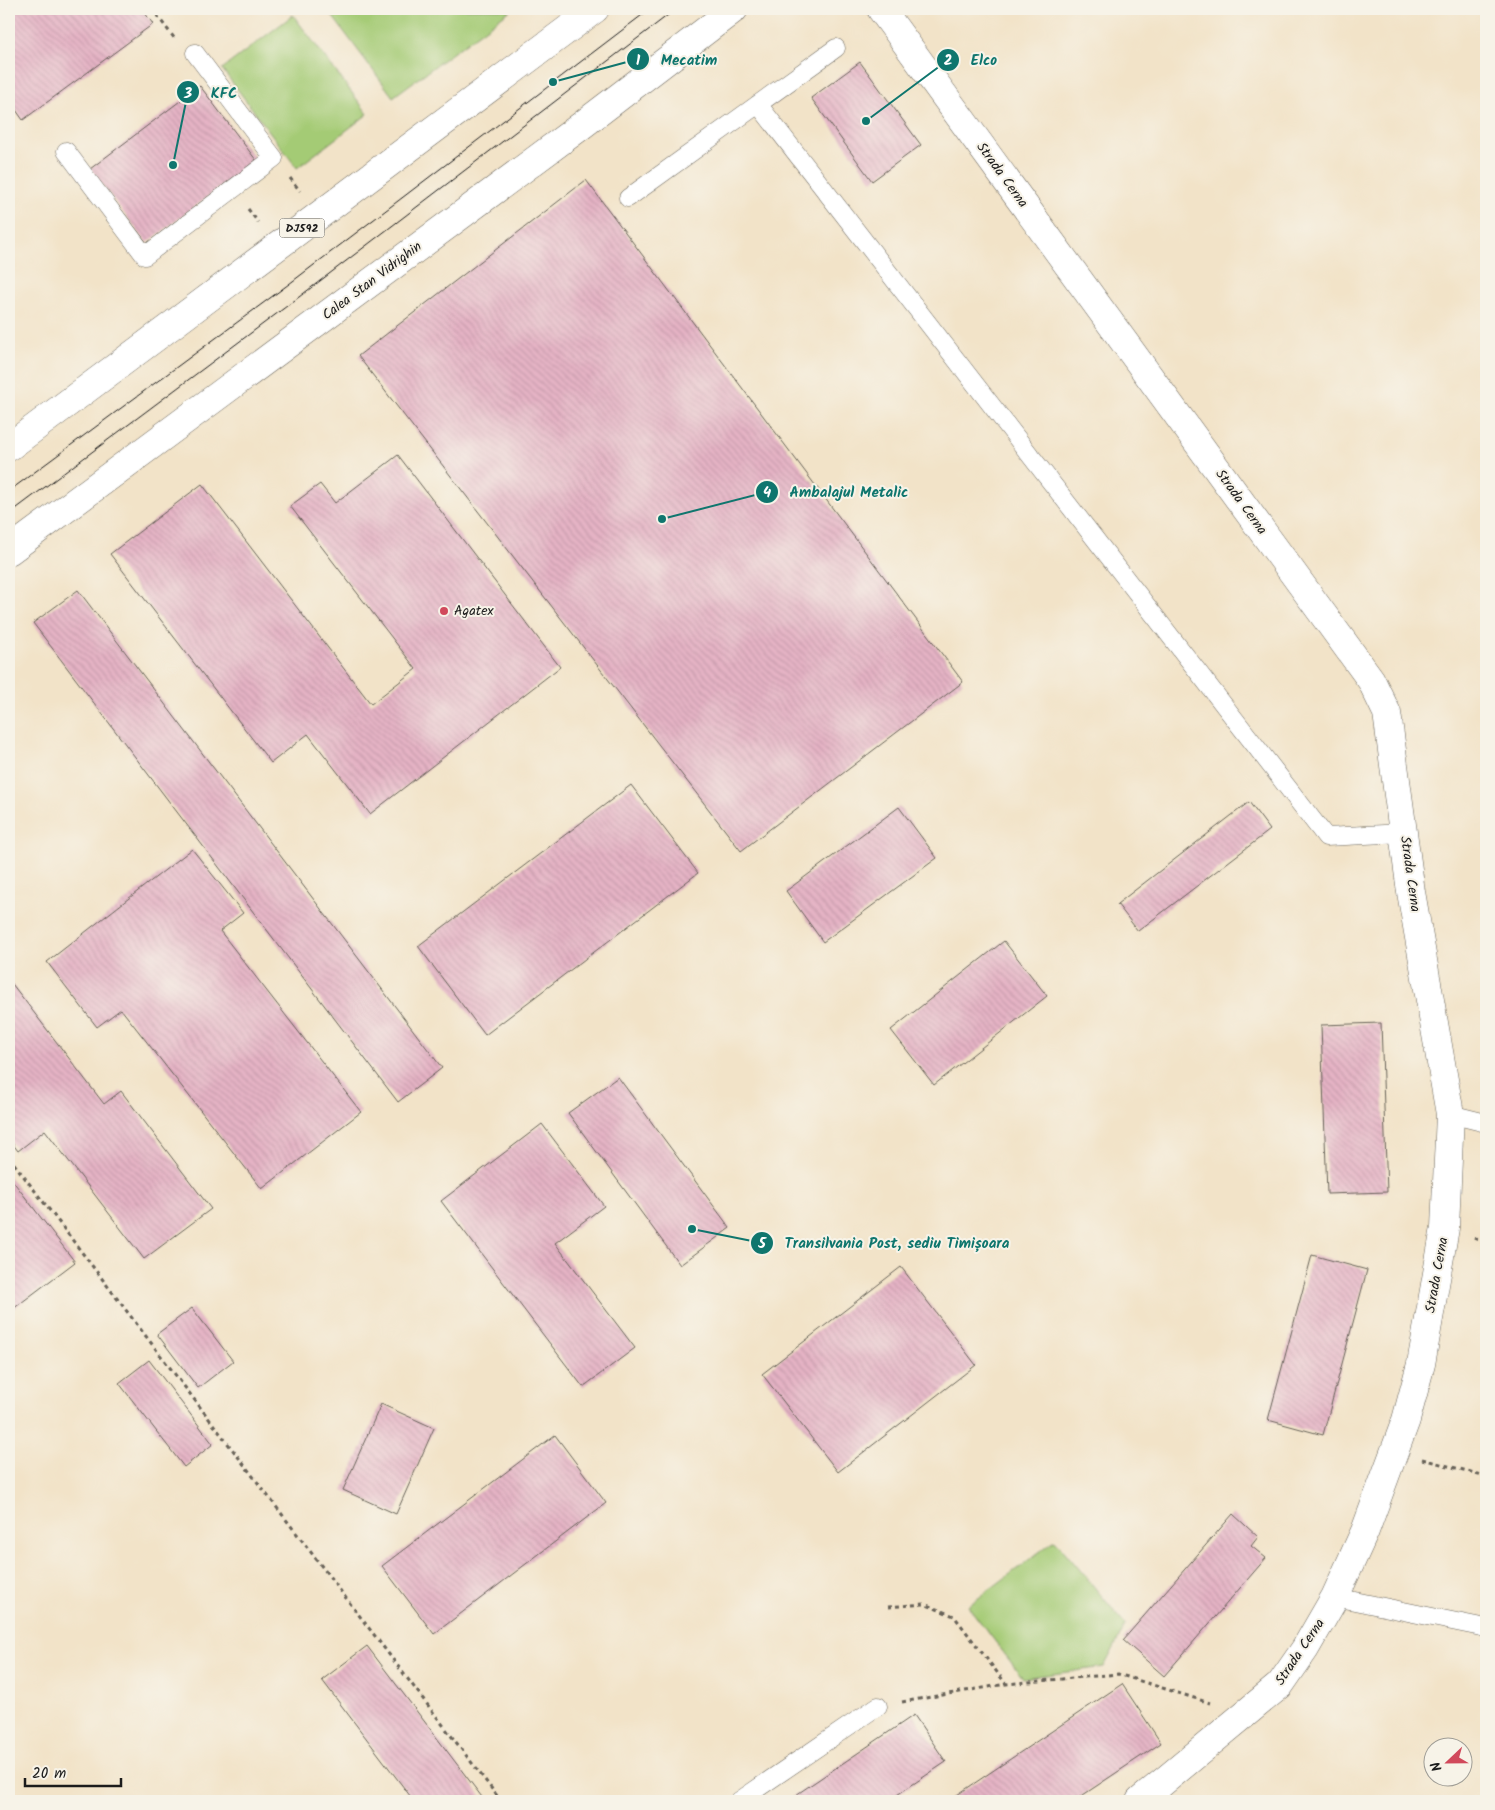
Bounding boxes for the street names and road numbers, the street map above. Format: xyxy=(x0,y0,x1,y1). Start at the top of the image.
street label: Strada Cerna xyxy=(971,138,1033,212)
road number: DJ592 xyxy=(280,218,324,238)
street label: Calea Stan Vidrighin xyxy=(317,236,427,326)
street label: Strada Cerna xyxy=(1210,465,1272,539)
street label: Strada Cerna xyxy=(1394,835,1426,913)
street label: Strada Cerna xyxy=(1420,1235,1454,1315)
street label: Strada Cerna xyxy=(1269,1614,1331,1690)

